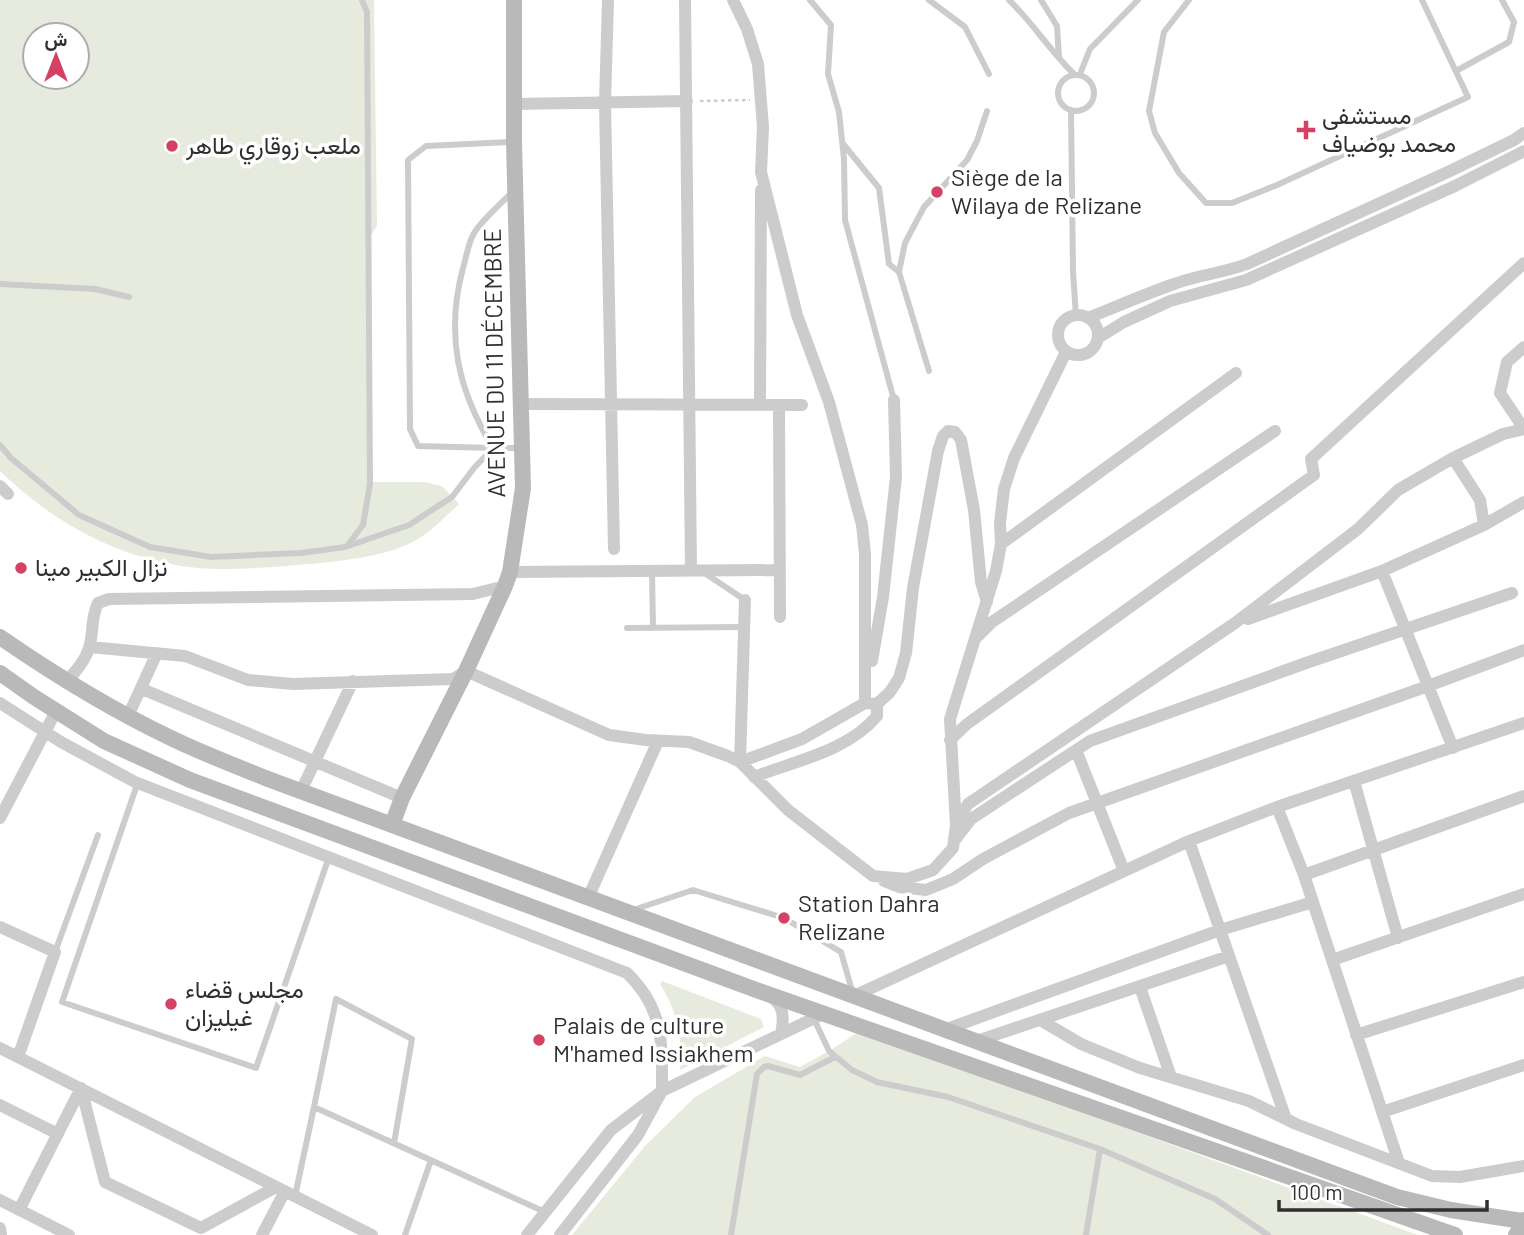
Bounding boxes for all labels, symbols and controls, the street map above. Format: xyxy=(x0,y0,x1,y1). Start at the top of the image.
north arrow xyxy=(21,21,91,91)
text: ش xyxy=(45,27,68,51)
place label: مستشفى محمد بوضياف xyxy=(1322,100,1456,159)
marker: مستشفى محمد بوضياف xyxy=(1296,120,1316,140)
place label: ملعب زوقاري طاهر xyxy=(185,130,361,165)
marker: ملعب زوقاري طاهر xyxy=(164,138,180,154)
place label: Siège de la Wilaya de Relizane xyxy=(951,162,1142,219)
marker: Siège de la Wilaya de Relizane xyxy=(929,184,945,200)
street label: AVENUE DU 11 DÉCEMBRE xyxy=(477,228,510,498)
place label: نزال الكبير مينا xyxy=(35,552,168,583)
marker: نزال الكبير مينا xyxy=(13,560,29,576)
place label: Station Dahra Relizane xyxy=(798,888,939,945)
marker: Station Dahra Relizane xyxy=(776,910,792,926)
place label: مجلس قضاء غيليزان xyxy=(185,974,304,1033)
marker: مجلس قضاء غيليزان xyxy=(163,996,179,1012)
place label: Palais de culture M'hamed Issiakhem xyxy=(553,1010,754,1067)
marker: Palais de culture M'hamed Issiakhem xyxy=(531,1032,547,1048)
scale bar xyxy=(1279,1168,1487,1212)
text: 100 m xyxy=(1290,1179,1343,1204)

